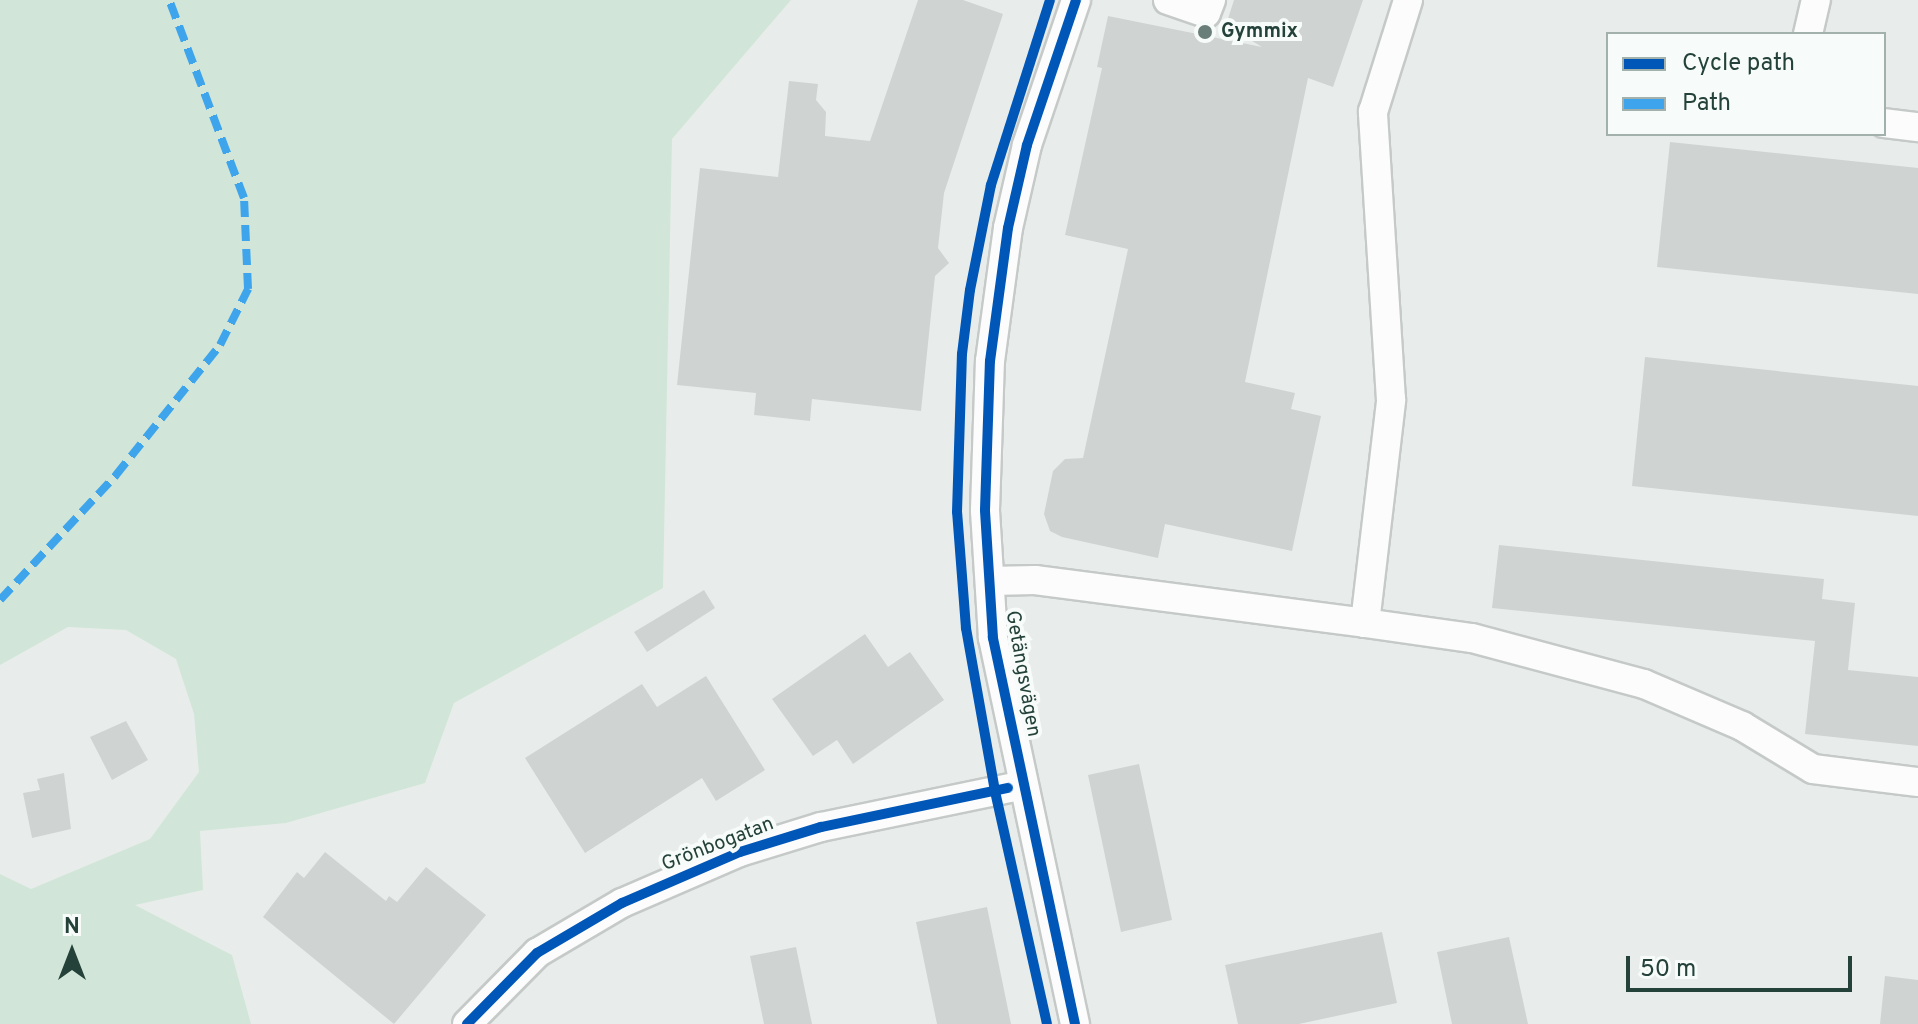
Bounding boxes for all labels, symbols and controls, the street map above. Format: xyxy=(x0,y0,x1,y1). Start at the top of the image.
place label: Gymmix xyxy=(1221,20,1298,44)
marker: Gymmix xyxy=(1196,23,1214,41)
legend xyxy=(1606,32,1886,136)
text: Cycle path xyxy=(1682,49,1795,79)
text: Path xyxy=(1682,89,1731,119)
street label: Getängsvägen xyxy=(999,609,1045,739)
street label: Grönbogatan xyxy=(659,813,777,877)
north arrow xyxy=(32,912,112,992)
text: N xyxy=(64,914,80,941)
scale bar xyxy=(1630,940,1856,990)
text: 50 m xyxy=(1640,955,1696,985)

